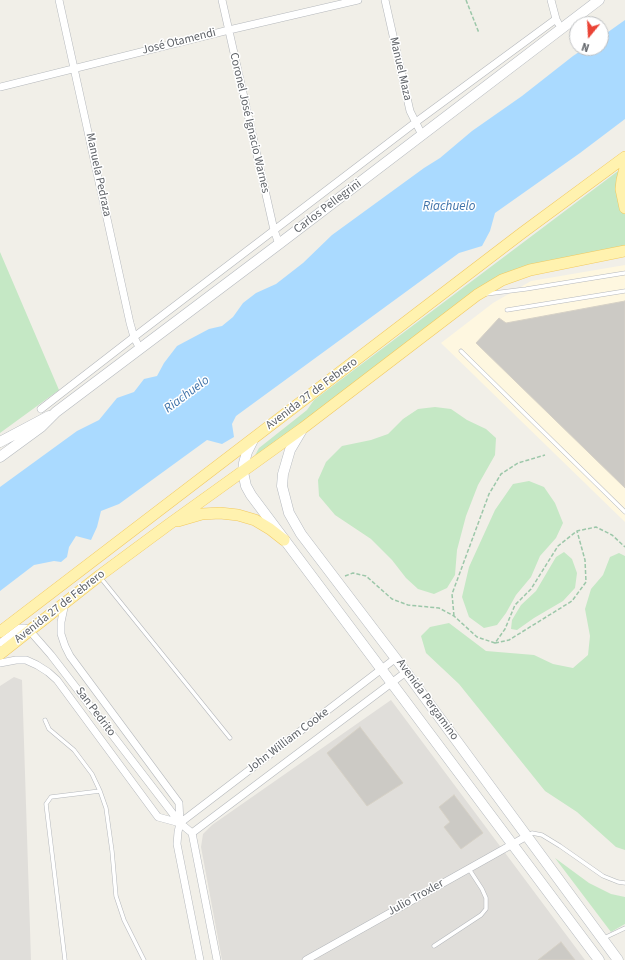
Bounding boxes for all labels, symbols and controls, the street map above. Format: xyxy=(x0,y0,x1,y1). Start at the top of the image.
north arrow xyxy=(569,16,609,56)
street label: José Otamendi xyxy=(141,26,217,58)
street label: Manuel Maza xyxy=(386,36,414,102)
text: N xyxy=(580,39,591,55)
street label: Coronel José Ignacio Warnes xyxy=(226,51,272,195)
street label: Manuela Pedraza xyxy=(82,132,114,218)
street label: Carlos Pellegrini xyxy=(291,177,365,237)
water label: Riachuelo xyxy=(423,199,475,215)
street label: Avenida 27 de Febrero xyxy=(263,355,361,433)
water label: Riachuelo xyxy=(161,373,213,417)
street label: Avenida 27 de Febrero xyxy=(12,567,108,647)
street label: Avenida Pergamino xyxy=(393,657,461,743)
street label: San Pedrito xyxy=(72,684,118,740)
street label: John William Cooke xyxy=(244,705,332,777)
street label: Julio Troxler xyxy=(385,877,447,919)

